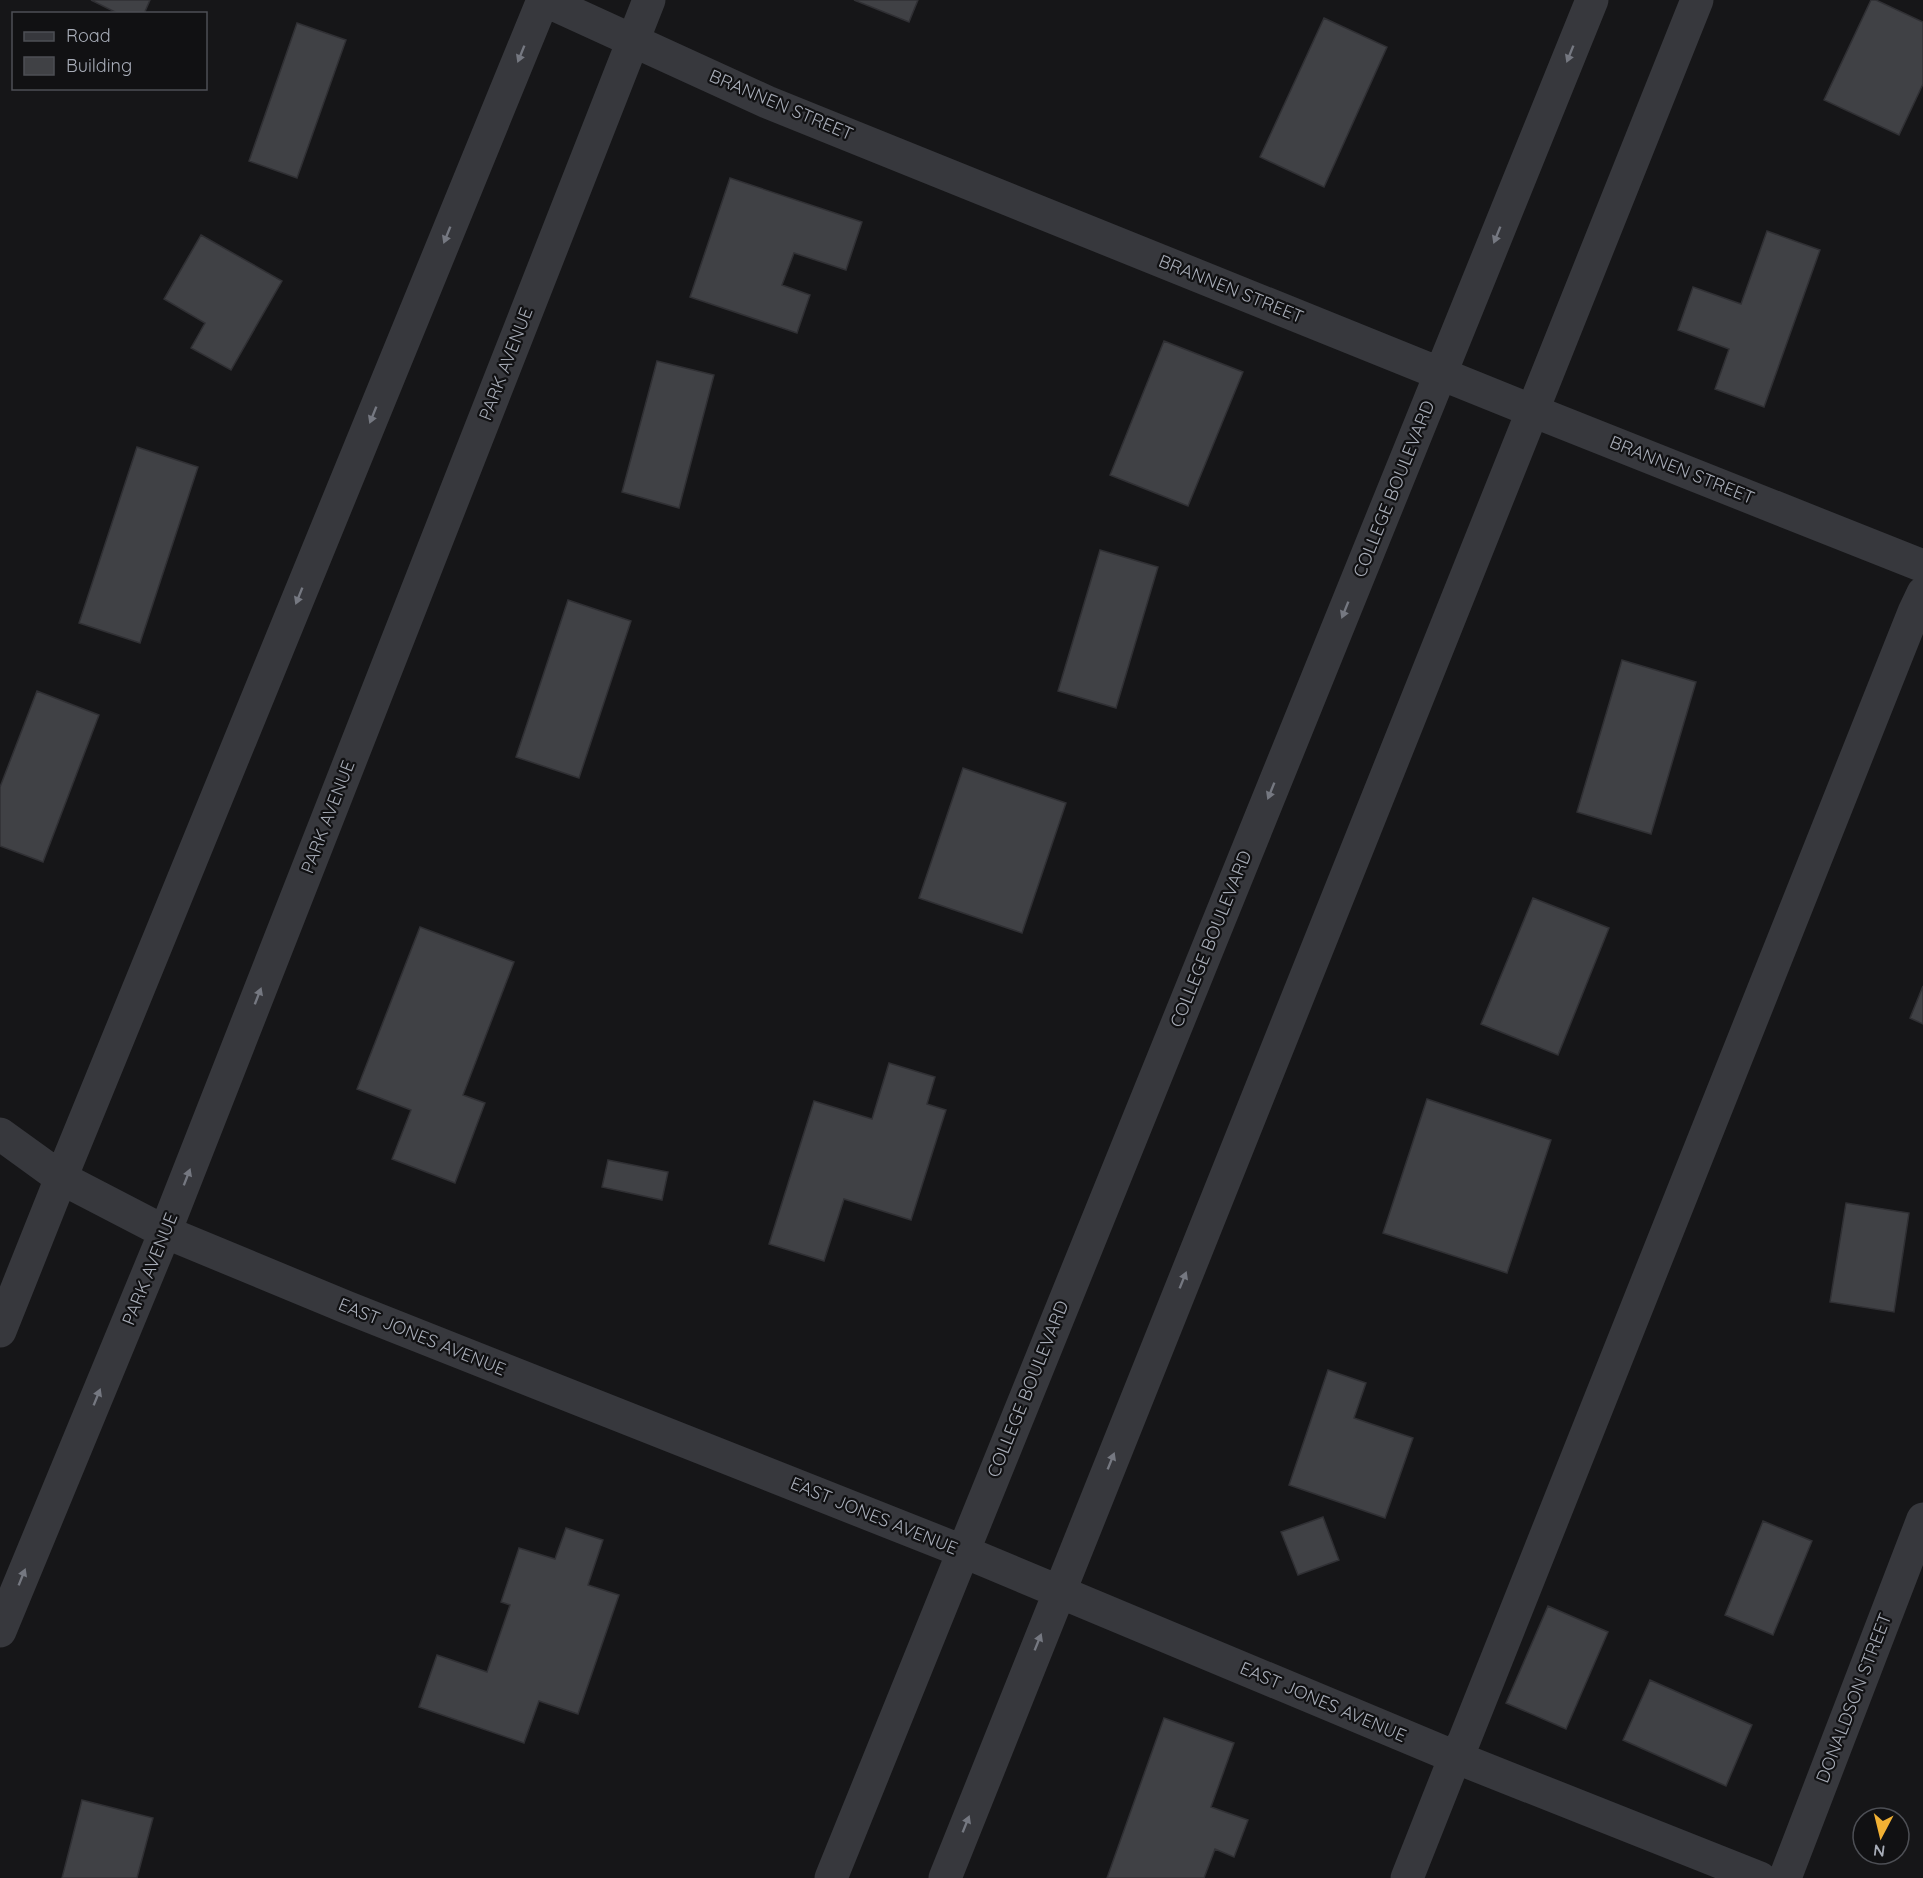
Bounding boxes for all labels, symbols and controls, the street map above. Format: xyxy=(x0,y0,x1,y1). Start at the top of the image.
legend xyxy=(12,12,207,90)
text: Road xyxy=(66,24,111,47)
one-way arrow xyxy=(516,45,525,63)
one-way arrow xyxy=(1565,45,1574,63)
text: Building xyxy=(66,54,132,77)
street label: BRANNEN STREET xyxy=(706,64,857,145)
one-way arrow xyxy=(442,226,452,244)
one-way arrow xyxy=(1492,226,1501,244)
street label: BRANNEN STREET xyxy=(1155,249,1307,328)
street label: PARK AVENUE xyxy=(473,304,538,424)
street label: COLLEGE BOULEVARD xyxy=(1348,397,1440,581)
one-way arrow xyxy=(368,406,377,424)
street label: BRANNEN STREET xyxy=(1606,430,1758,509)
one-way arrow xyxy=(294,587,304,605)
one-way arrow xyxy=(1340,602,1350,620)
street label: PARK AVENUE xyxy=(295,757,360,877)
one-way arrow xyxy=(1266,782,1275,800)
street label: COLLEGE BOULEVARD xyxy=(1165,847,1257,1031)
one-way arrow xyxy=(254,987,263,1005)
one-way arrow xyxy=(182,1168,192,1186)
street label: PARK AVENUE xyxy=(117,1209,183,1328)
one-way arrow xyxy=(1178,1271,1188,1289)
street label: EAST JONES AVENUE xyxy=(335,1292,509,1381)
street label: COLLEGE BOULEVARD xyxy=(982,1297,1074,1481)
one-way arrow xyxy=(92,1387,102,1405)
one-way arrow xyxy=(1106,1452,1116,1470)
street label: EAST JONES AVENUE xyxy=(787,1471,961,1560)
one-way arrow xyxy=(18,1568,27,1586)
street label: DONALDSON STREET xyxy=(1810,1609,1897,1786)
one-way arrow xyxy=(1033,1633,1043,1651)
street label: EAST JONES AVENUE xyxy=(1237,1656,1410,1747)
north arrow xyxy=(1851,1806,1911,1866)
one-way arrow xyxy=(961,1814,971,1832)
text: N xyxy=(1872,1840,1886,1862)

